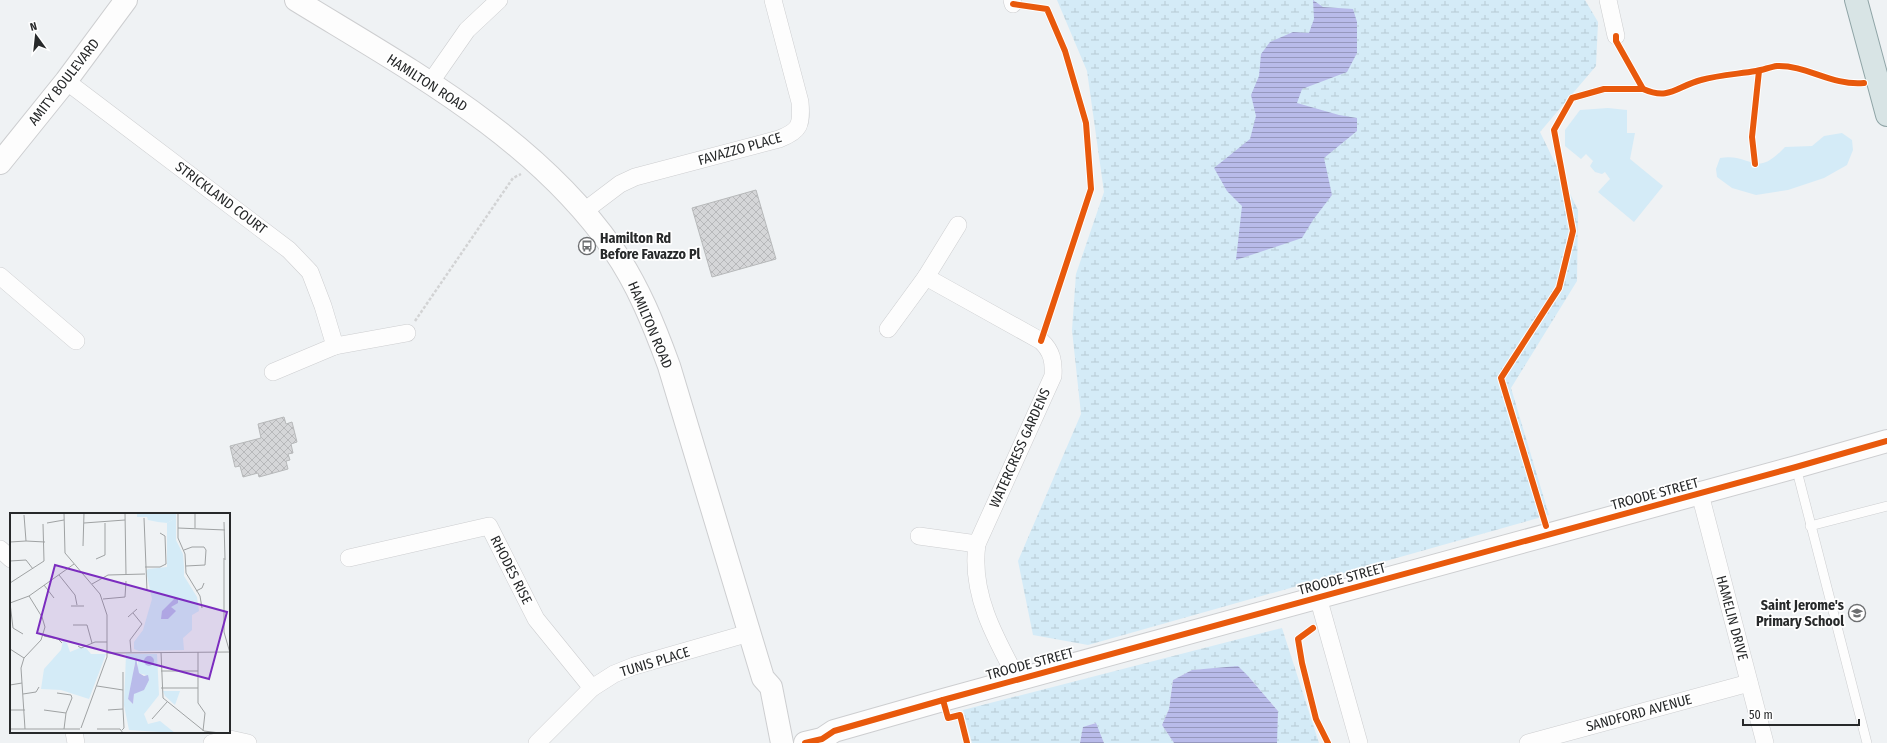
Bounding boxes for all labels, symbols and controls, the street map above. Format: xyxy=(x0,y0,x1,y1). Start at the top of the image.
north arrow xyxy=(16,16,56,56)
text: N xyxy=(29,20,38,34)
street label: AMITY BOULEVARD xyxy=(25,35,103,129)
street label: HAMILTON ROAD xyxy=(383,51,471,115)
street label: FAVAZZO PLACE xyxy=(696,129,784,169)
street label: STRICKLAND COURT xyxy=(172,158,270,238)
place label: Hamilton Rd Before Favazzo Pl xyxy=(600,230,700,263)
bus stop icon: Hamilton Rd Before Favazzo Pl xyxy=(577,236,597,256)
street label: HAMILTON ROAD xyxy=(624,279,676,371)
street label: WATERCRESS GARDENS xyxy=(986,386,1054,510)
street label: TROODE STREET xyxy=(1609,474,1701,514)
inset map xyxy=(10,513,230,733)
street label: RHODES RISE xyxy=(487,533,536,607)
street label: TROODE STREET xyxy=(1296,559,1388,599)
street label: HAMELIN DRIVE xyxy=(1713,574,1752,663)
place label: Saint Jerome's Primary School xyxy=(1756,597,1844,630)
school or university icon: Saint Jerome's Primary School xyxy=(1847,603,1867,623)
street label: TUNIS PLACE xyxy=(618,643,692,681)
street label: TROODE STREET xyxy=(984,644,1076,684)
street label: SANDFORD AVENUE xyxy=(1584,691,1694,735)
scale bar xyxy=(1743,701,1859,727)
text: 50 m xyxy=(1749,708,1773,722)

